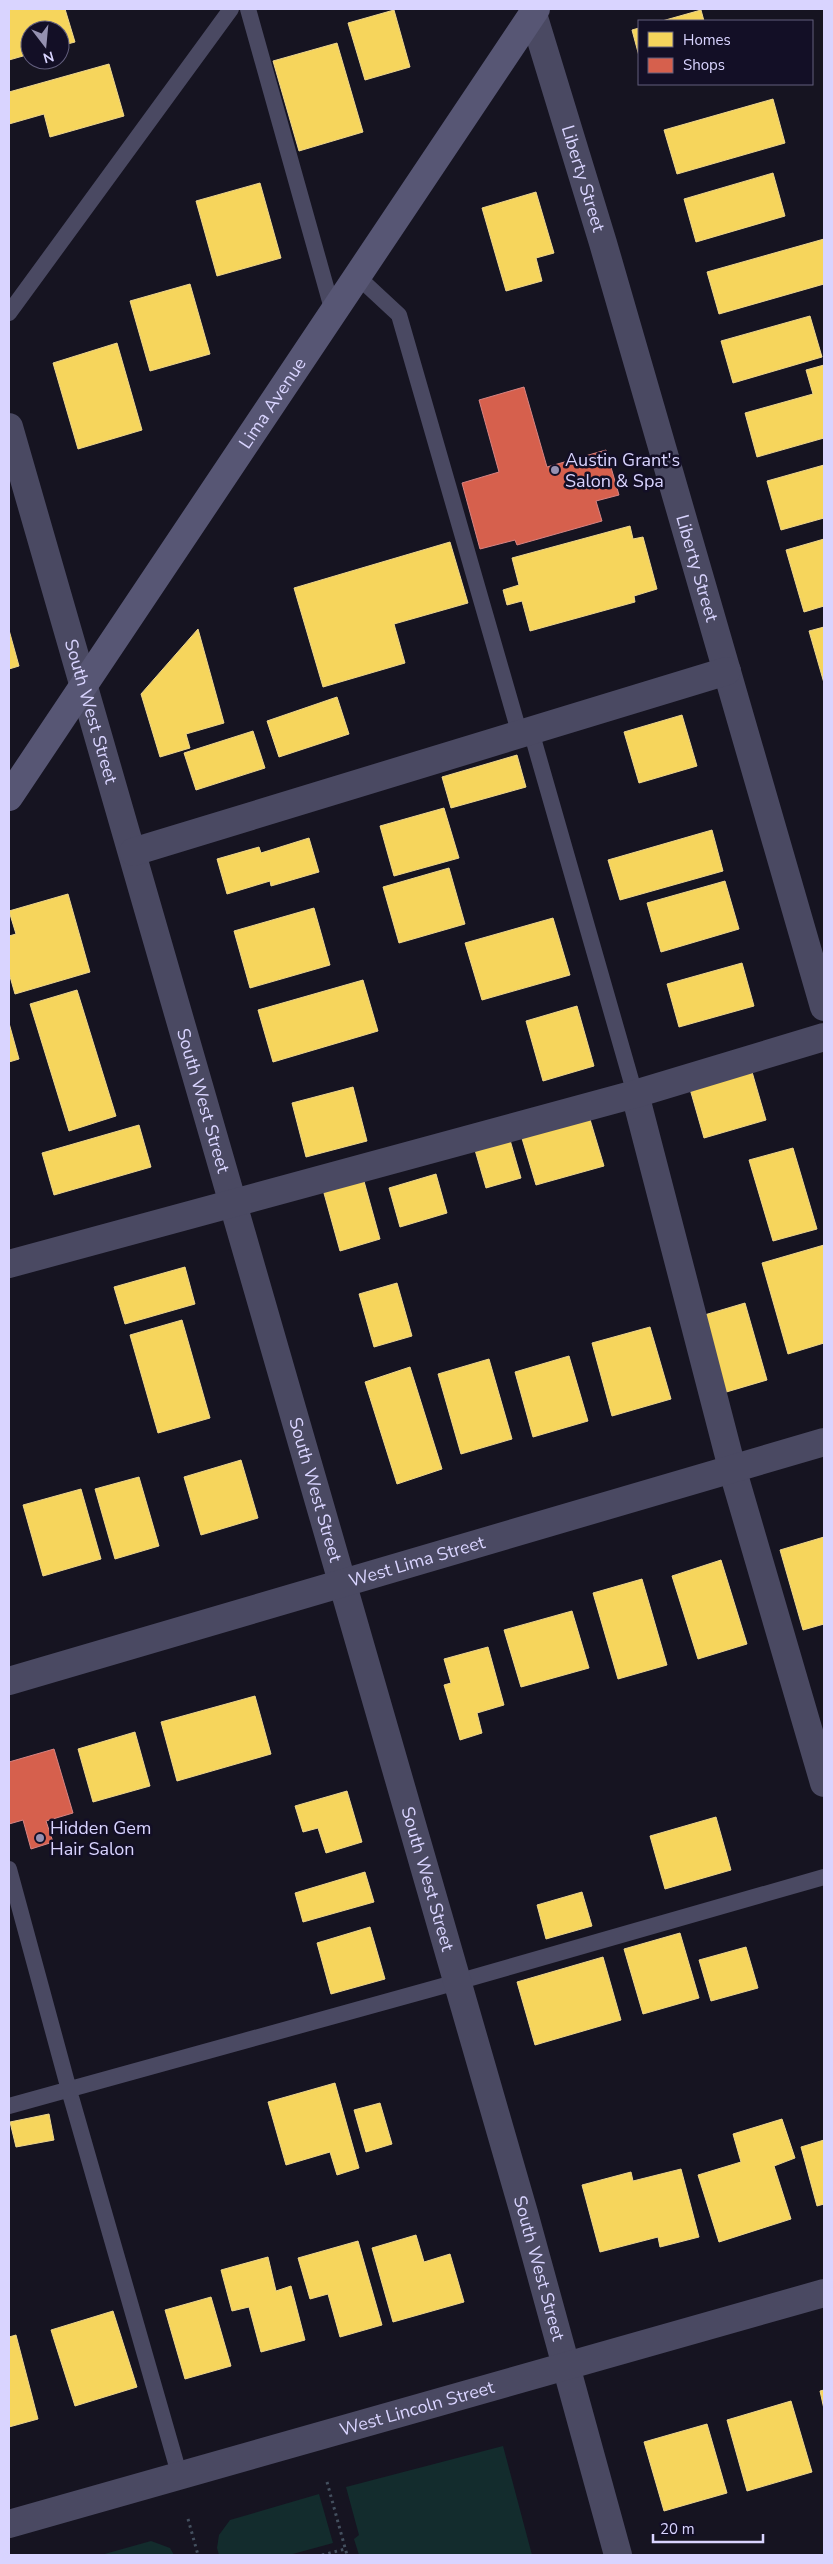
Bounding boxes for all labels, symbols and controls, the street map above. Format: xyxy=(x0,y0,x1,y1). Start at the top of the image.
north arrow xyxy=(20,20,70,70)
legend xyxy=(638,20,813,85)
text: Homes xyxy=(683,30,731,50)
text: N xyxy=(41,46,56,68)
text: Shops xyxy=(683,55,725,75)
street label: Liberty Street xyxy=(556,122,611,235)
street label: Lima Avenue xyxy=(233,353,312,453)
place label: Austin Grant's Salon & Spa xyxy=(565,448,680,493)
marker: Austin Grant's Salon & Spa xyxy=(549,464,561,476)
street label: Liberty Street xyxy=(670,512,724,625)
street label: South West Street xyxy=(59,636,123,787)
street label: South West Street xyxy=(171,1025,236,1176)
street label: South West Street xyxy=(283,1415,348,1565)
street label: West Lima Street xyxy=(346,1530,488,1593)
street label: South West Street xyxy=(395,1804,460,1955)
place label: Hidden Gem Hair Salon xyxy=(50,1816,151,1861)
marker: Hidden Gem Hair Salon xyxy=(34,1832,46,1844)
street label: South West Street xyxy=(508,2193,571,2344)
street label: West Lincoln Street xyxy=(337,2375,498,2442)
scale bar xyxy=(653,2512,763,2544)
text: 20 m xyxy=(660,2519,695,2539)

